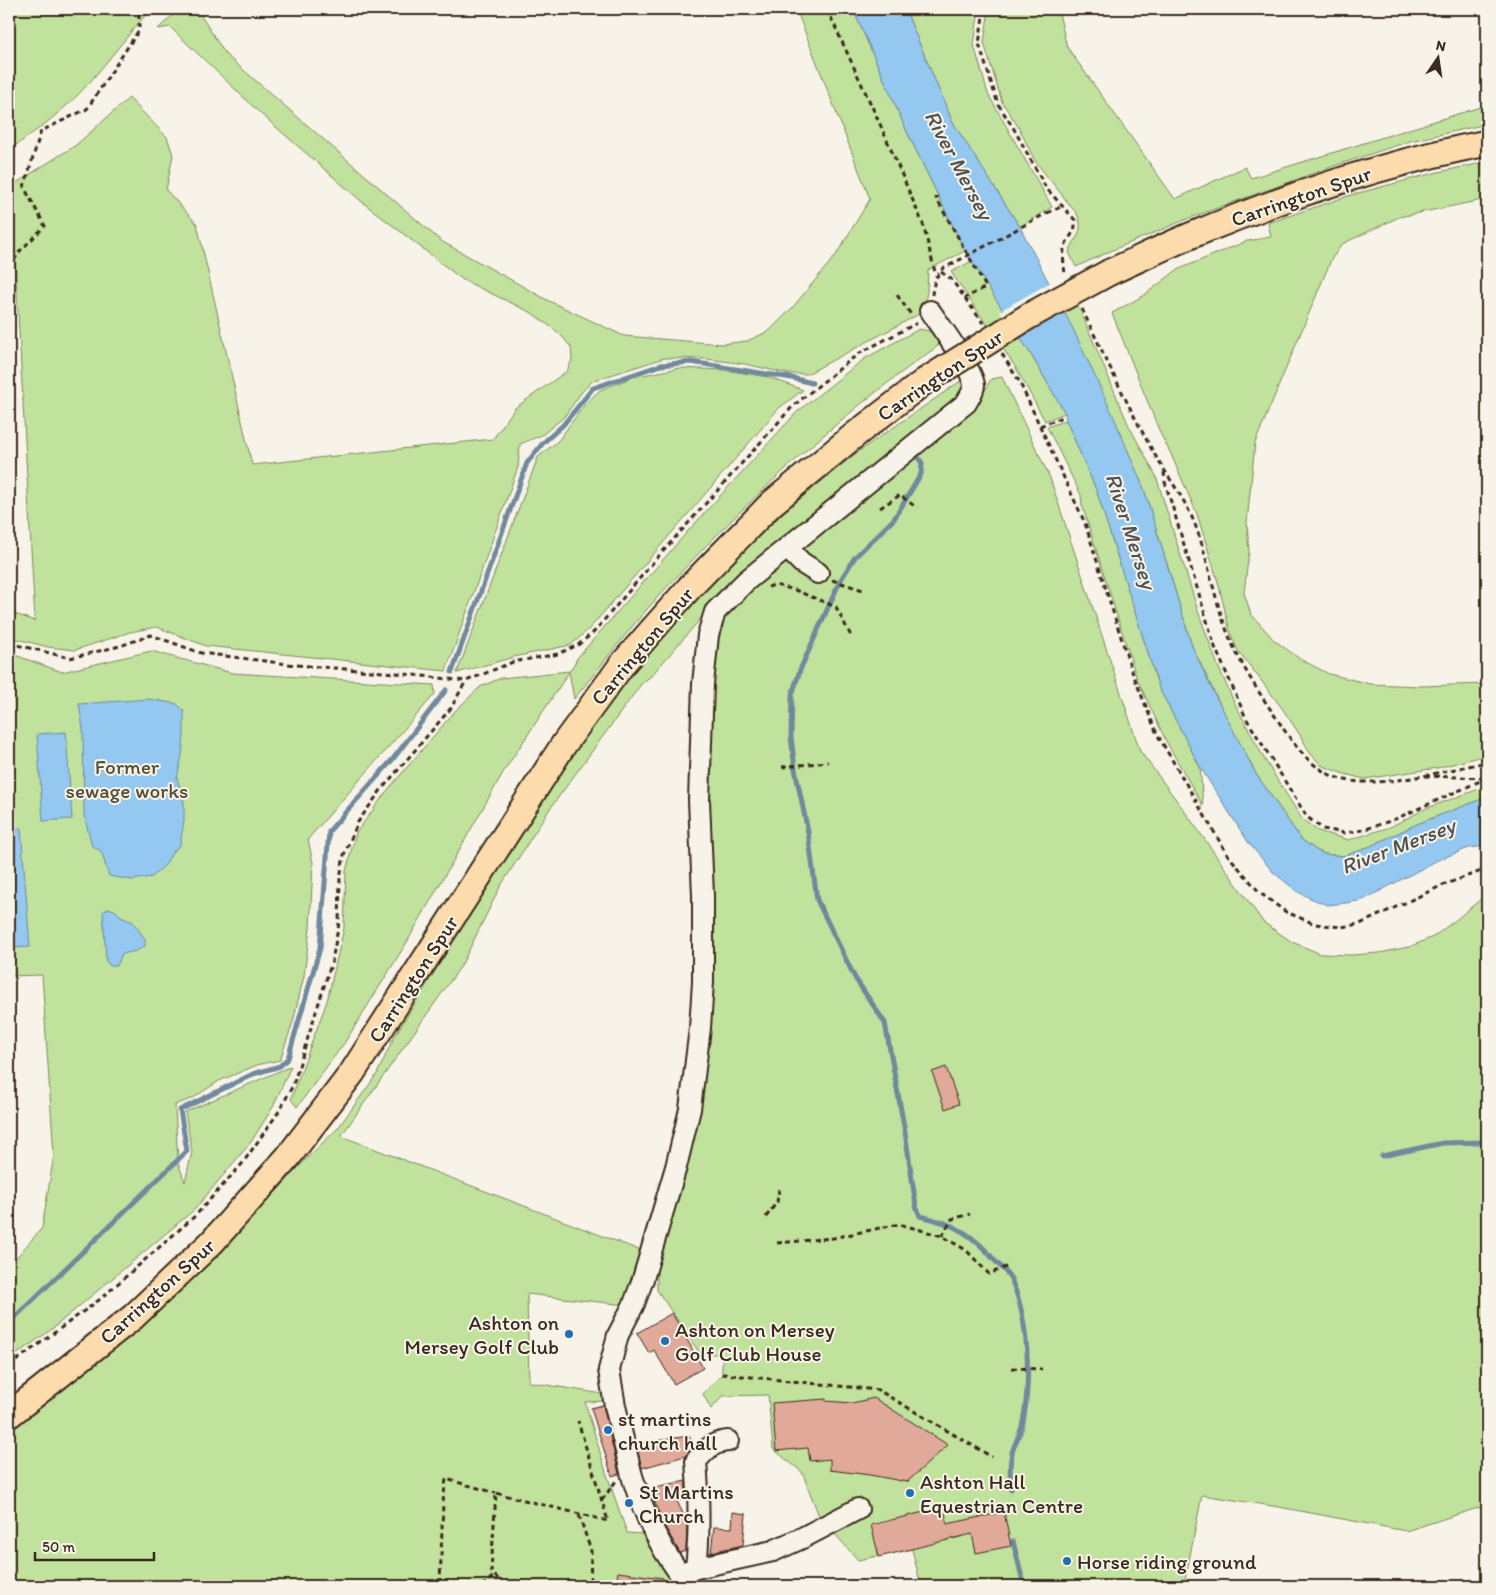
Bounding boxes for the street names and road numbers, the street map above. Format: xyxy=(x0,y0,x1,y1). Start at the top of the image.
street label: Carrington Spur xyxy=(1228,160,1374,232)
street label: Carrington Spur xyxy=(872,324,1008,426)
street label: Carrington Spur xyxy=(585,582,699,710)
street label: Carrington Spur xyxy=(363,911,463,1047)
street label: Carrington Spur xyxy=(94,1233,220,1349)

